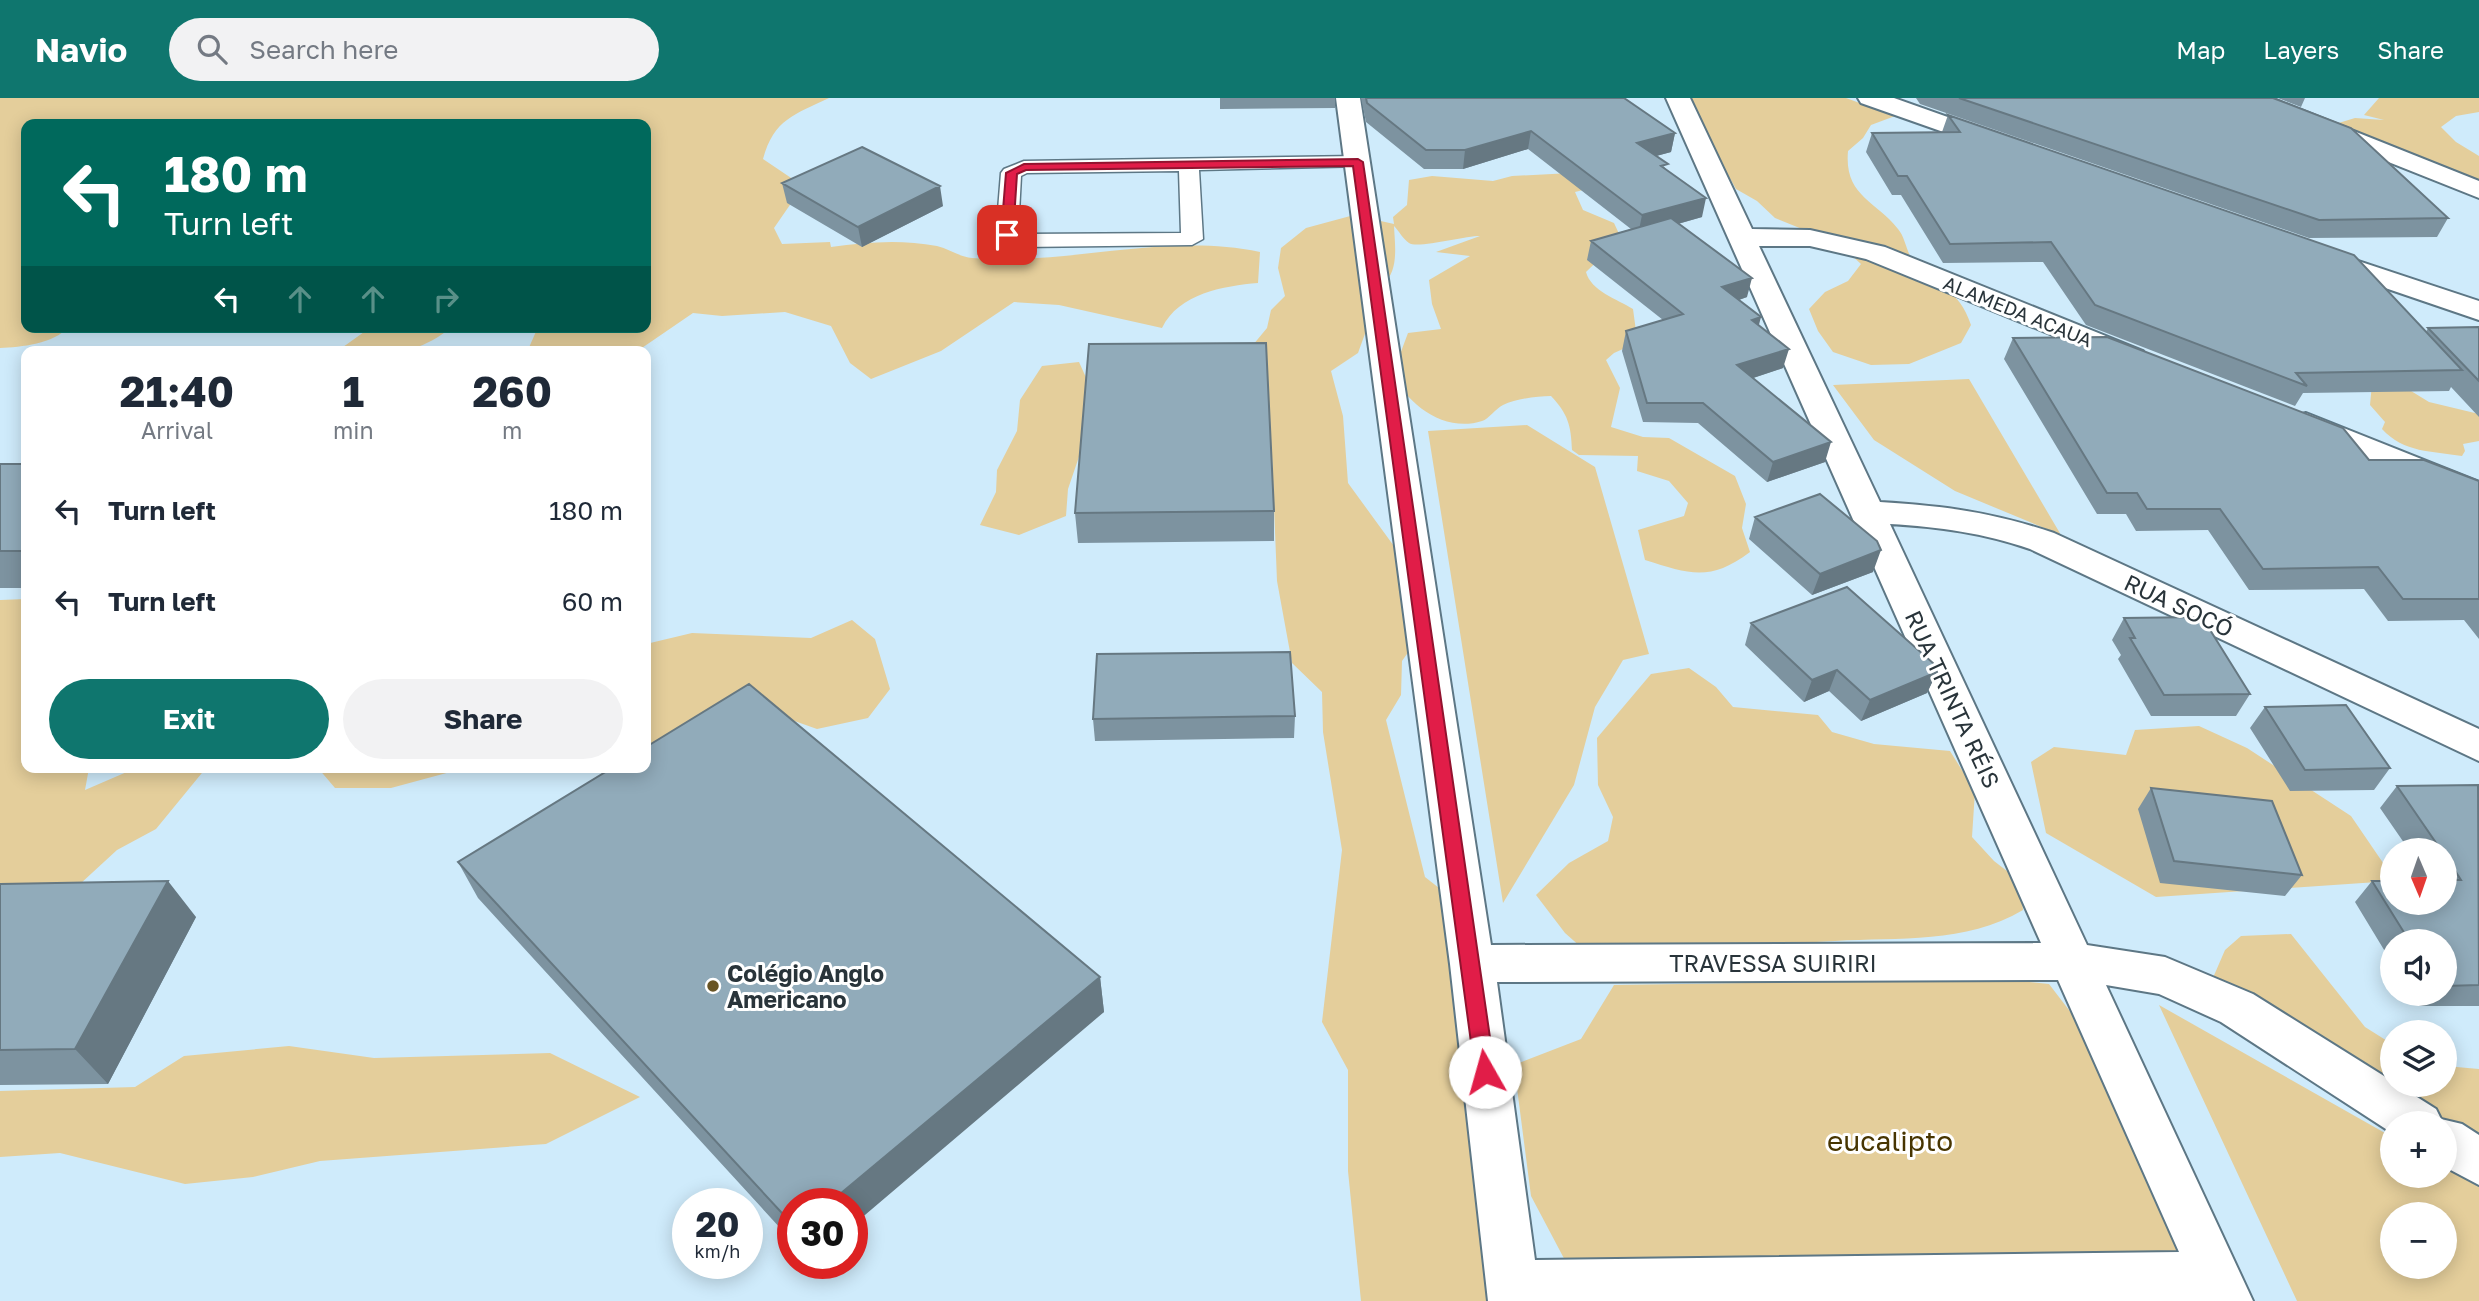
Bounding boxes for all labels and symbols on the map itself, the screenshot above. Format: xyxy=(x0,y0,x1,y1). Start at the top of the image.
pin xyxy=(977,205,1037,265)
street label: ALAMEDA ACAUA xyxy=(1940,271,2096,351)
street label: RUA SOCÓ xyxy=(2120,568,2238,642)
street label: RUA TRINTA RÉIS xyxy=(1900,606,2006,792)
north arrow xyxy=(2380,838,2457,915)
street label: TRAVESSA SUIRIRI xyxy=(1669,949,1877,977)
place label: Colégio Anglo Americano xyxy=(727,959,884,1013)
marker: Colégio Anglo Americano xyxy=(705,978,721,994)
position arrow xyxy=(1448,1035,1522,1109)
park label: eucalipto xyxy=(1827,1124,1953,1157)
speed limit sign: 30 xyxy=(777,1188,868,1279)

